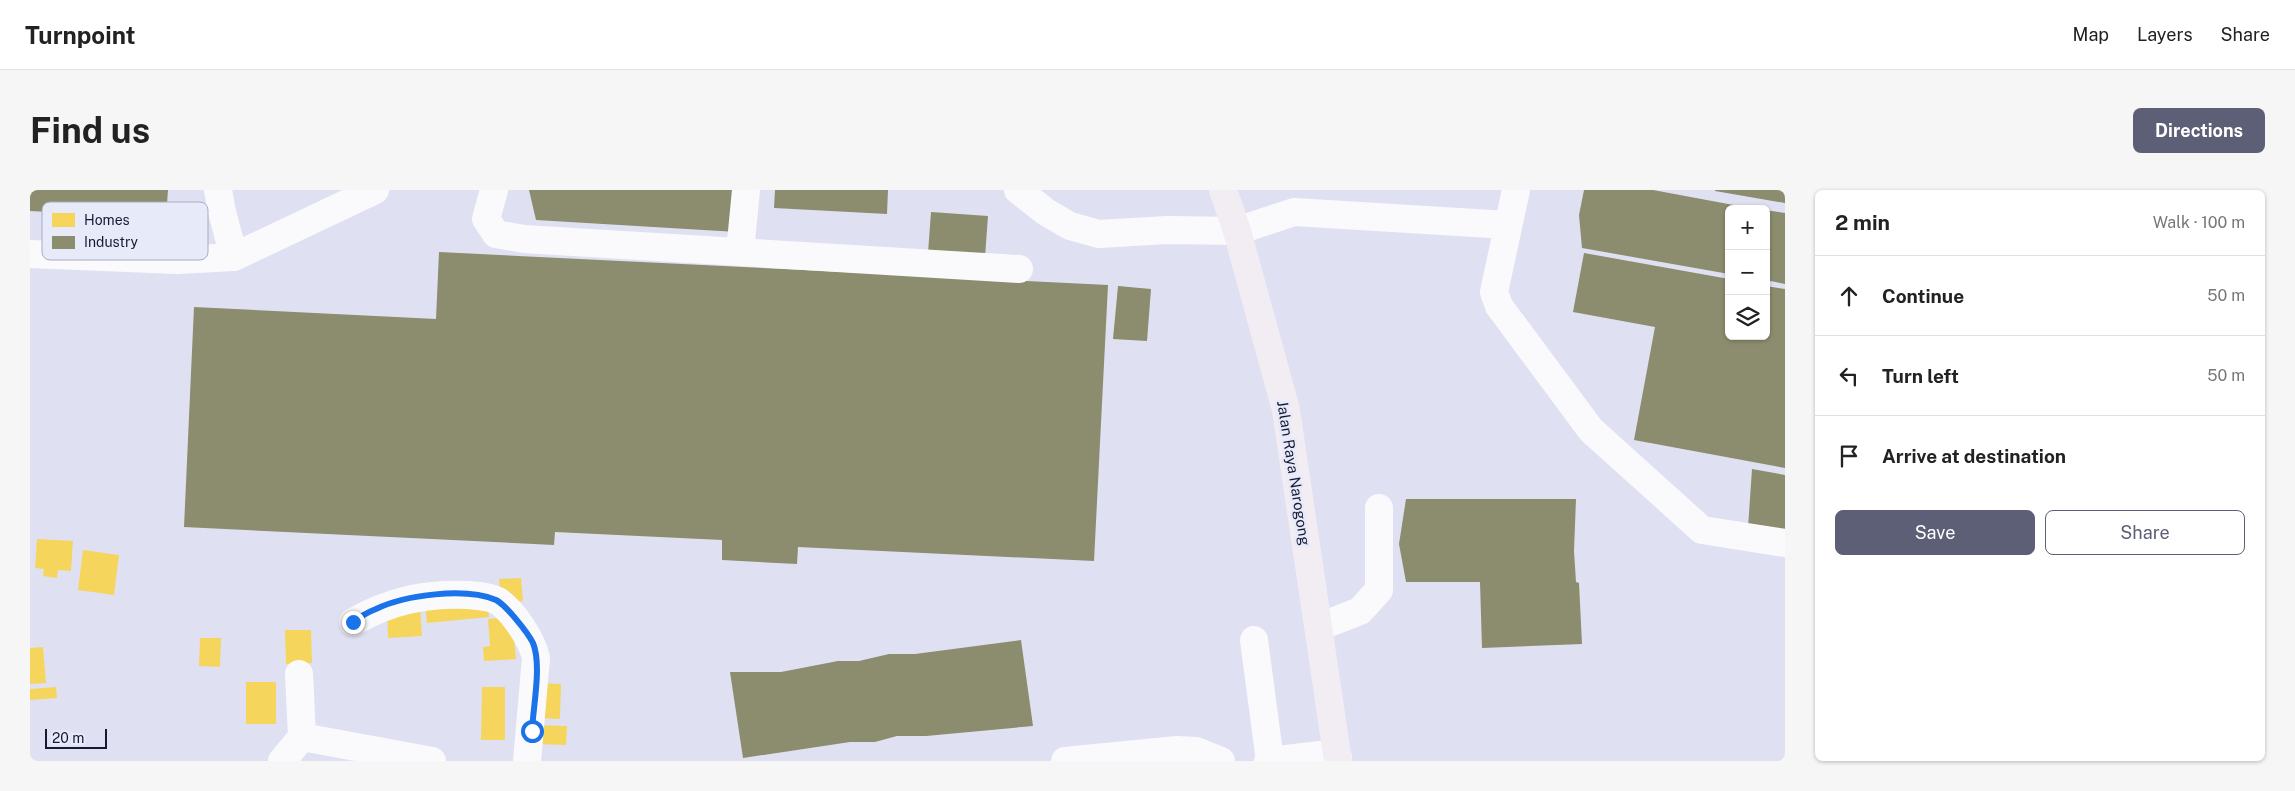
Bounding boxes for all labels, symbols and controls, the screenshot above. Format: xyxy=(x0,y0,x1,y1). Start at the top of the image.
text: Turnpoint xyxy=(25,21,135,49)
text: Map xyxy=(2073,24,2109,45)
text: Layers xyxy=(2137,24,2193,45)
text: Share xyxy=(2221,24,2270,45)
button: Directions xyxy=(2133,108,2265,153)
text: Find us xyxy=(30,110,150,151)
legend xyxy=(42,202,208,260)
map controls xyxy=(1725,205,1770,340)
button: + xyxy=(1725,205,1770,250)
text: 2 min xyxy=(1835,210,1890,235)
text: Homes xyxy=(84,212,130,228)
text: Walk · 100 m xyxy=(2153,213,2245,232)
text: Industry xyxy=(84,234,139,250)
button: − xyxy=(1725,250,1770,295)
icon: ahead xyxy=(1835,282,1863,310)
text: Continue xyxy=(1882,285,1964,307)
text: 50 m xyxy=(2207,286,2245,305)
button: layers xyxy=(1725,295,1770,340)
icon: left xyxy=(1835,362,1863,390)
text: Turn left xyxy=(1882,365,1959,387)
text: 50 m xyxy=(2207,366,2245,385)
street label: Jalan Raya Narogong xyxy=(1274,399,1314,547)
icon: arrive xyxy=(1835,442,1863,470)
text: Arrive at destination xyxy=(1882,445,2066,467)
button: Save xyxy=(1835,510,2035,555)
button: Share xyxy=(2045,510,2245,555)
route end xyxy=(342,611,365,634)
route start xyxy=(521,720,544,743)
scale bar xyxy=(45,726,108,749)
text: 20 m xyxy=(52,730,84,746)

